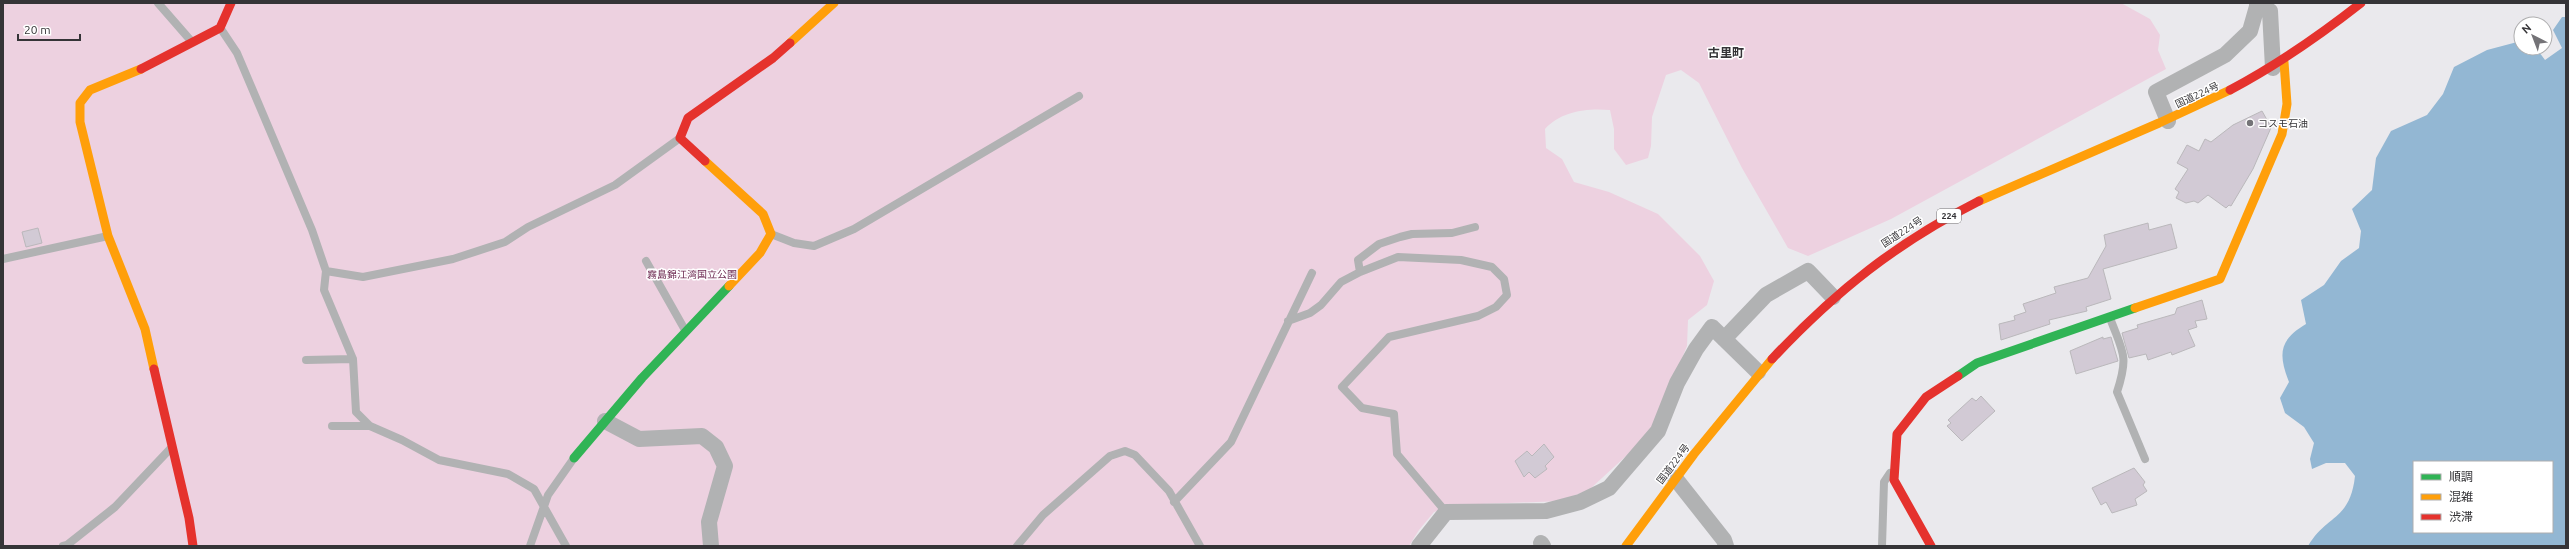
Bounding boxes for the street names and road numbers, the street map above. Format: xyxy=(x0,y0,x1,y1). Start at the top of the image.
street label: 国道224号 xyxy=(2173,80,2221,110)
road number: 224 xyxy=(1937,209,1961,223)
street label: 国道224号 xyxy=(1879,215,1925,249)
street label: 国道224号 xyxy=(1654,442,1692,486)

